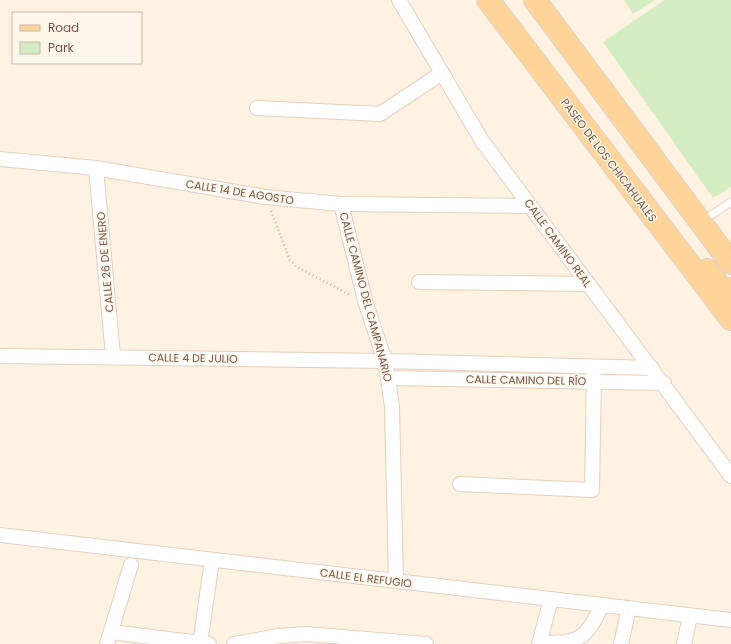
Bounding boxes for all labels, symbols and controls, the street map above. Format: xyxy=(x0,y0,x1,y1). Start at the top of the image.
legend xyxy=(12,12,142,64)
text: Road xyxy=(48,19,79,36)
text: Park xyxy=(48,39,75,56)
street label: PASEO DE LOS CHICAHUALES xyxy=(557,95,661,225)
street label: CALLE 14 DE AGOSTO xyxy=(185,176,296,209)
street label: CALLE CAMINO REAL xyxy=(520,195,596,291)
street label: CALLE CAMINO DEL CAMPANARIO xyxy=(336,210,396,384)
street label: CALLE 26 DE ENERO xyxy=(93,211,117,313)
street label: CALLE 4 DE JULIO xyxy=(148,349,238,367)
street label: CALLE CAMINO DEL RÍO xyxy=(466,371,587,389)
street label: CALLE EL REFUGIO xyxy=(319,564,413,592)

